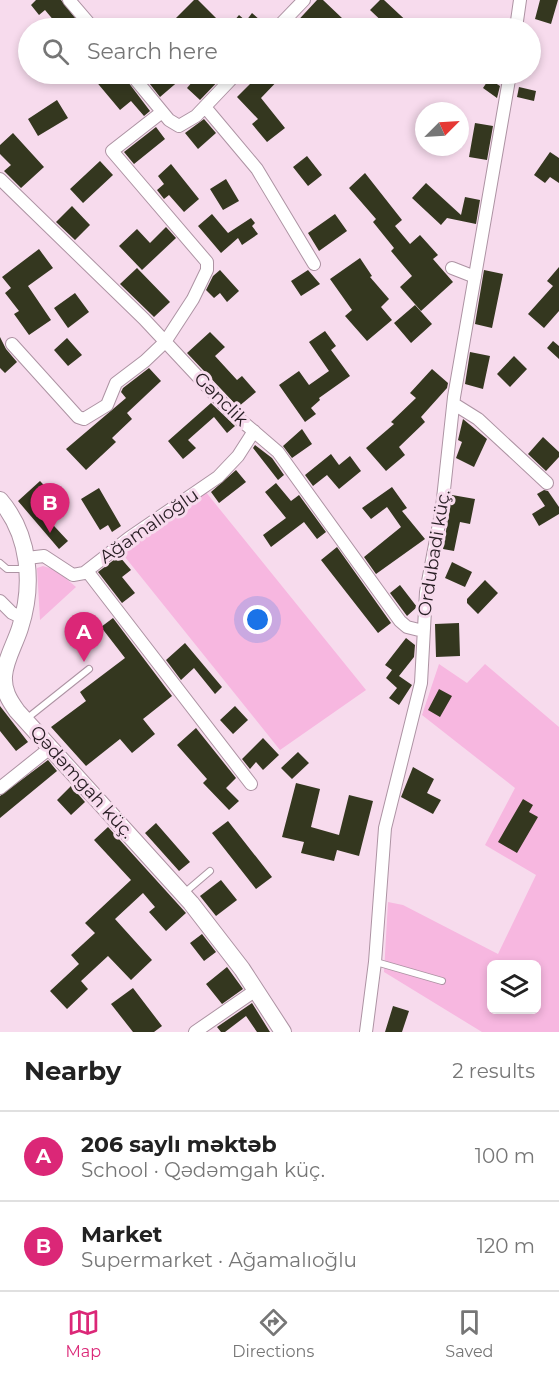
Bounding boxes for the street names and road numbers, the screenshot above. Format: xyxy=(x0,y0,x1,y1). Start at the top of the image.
street label: Gənclik xyxy=(189,367,253,431)
street label: Ağamalıoğlu xyxy=(95,484,203,568)
street label: Ordubadi küç. xyxy=(413,488,455,618)
street label: Qədəmgah küç. xyxy=(25,721,139,843)

